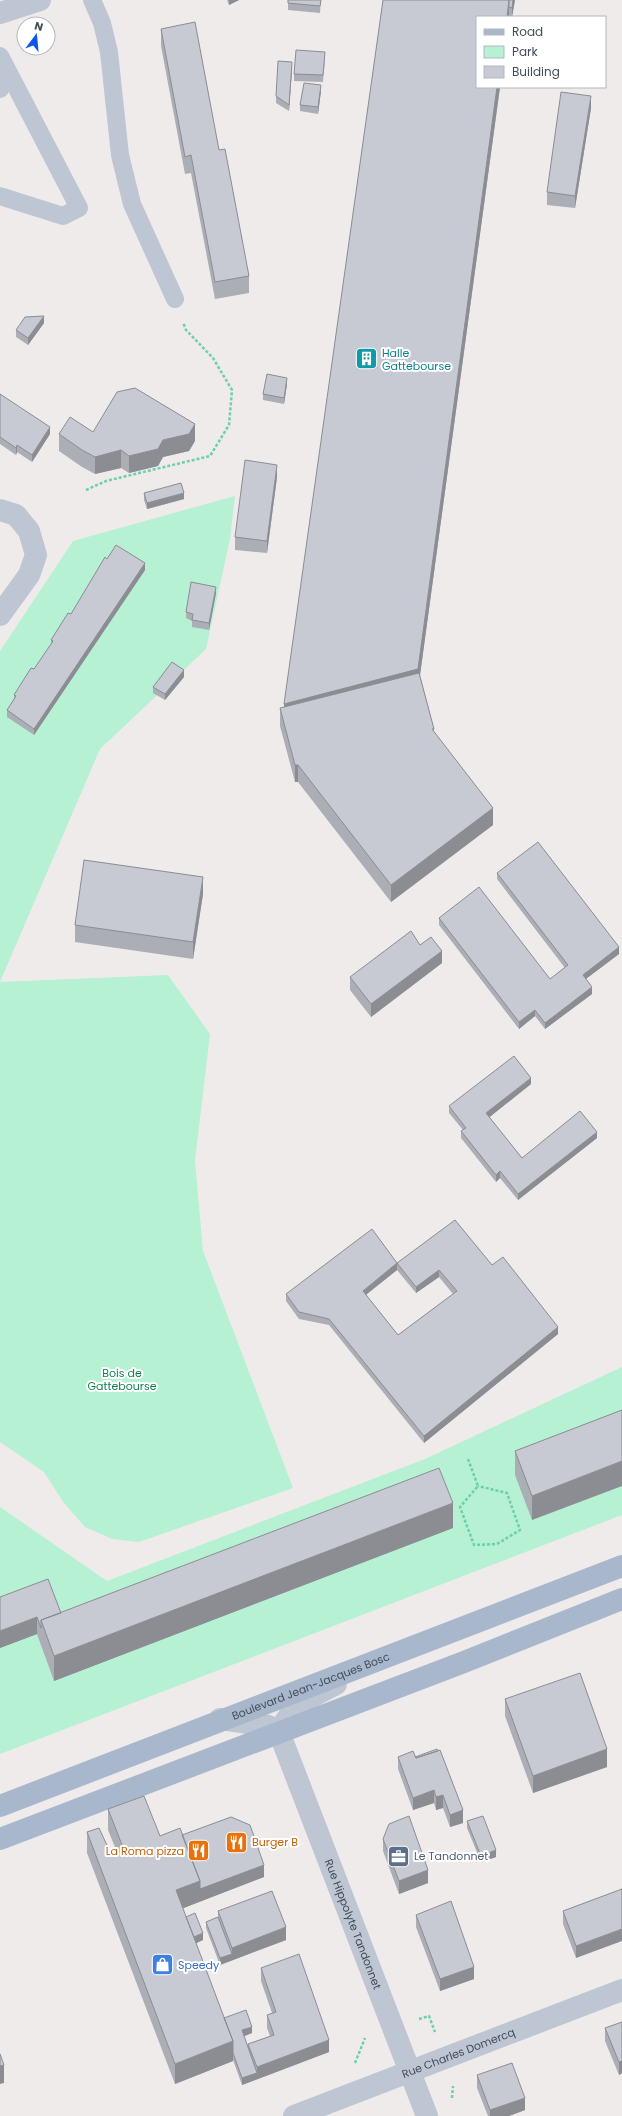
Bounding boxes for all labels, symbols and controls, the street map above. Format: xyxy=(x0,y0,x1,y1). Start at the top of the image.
north arrow xyxy=(16,16,56,56)
legend xyxy=(476,16,606,88)
text: N xyxy=(33,18,45,35)
text: Road xyxy=(512,23,543,40)
text: Park xyxy=(512,43,539,60)
text: Building xyxy=(512,63,560,80)
place label: Halle Gattebourse xyxy=(382,345,451,374)
building icon: Halle Gattebourse xyxy=(354,346,380,372)
park label: Bois de Gattebourse xyxy=(87,1365,157,1394)
street label: Boulevard Jean-Jacques Bosc xyxy=(229,1648,392,1724)
restaurant icon: Burger B xyxy=(224,1829,250,1855)
place label: Burger B xyxy=(252,1834,298,1850)
restaurant icon: La Roma pizza xyxy=(186,1838,212,1864)
place label: La Roma pizza xyxy=(106,1843,184,1859)
office icon: Le Tandonnet xyxy=(385,1843,411,1869)
place label: Le Tandonnet xyxy=(414,1848,488,1864)
street label: Rue Hippolyte Tandonnet xyxy=(321,1857,385,1992)
shop icon: Speedy xyxy=(150,1952,176,1978)
place label: Speedy xyxy=(178,1957,220,1973)
street label: Rue Charles Domercq xyxy=(399,2024,517,2082)

